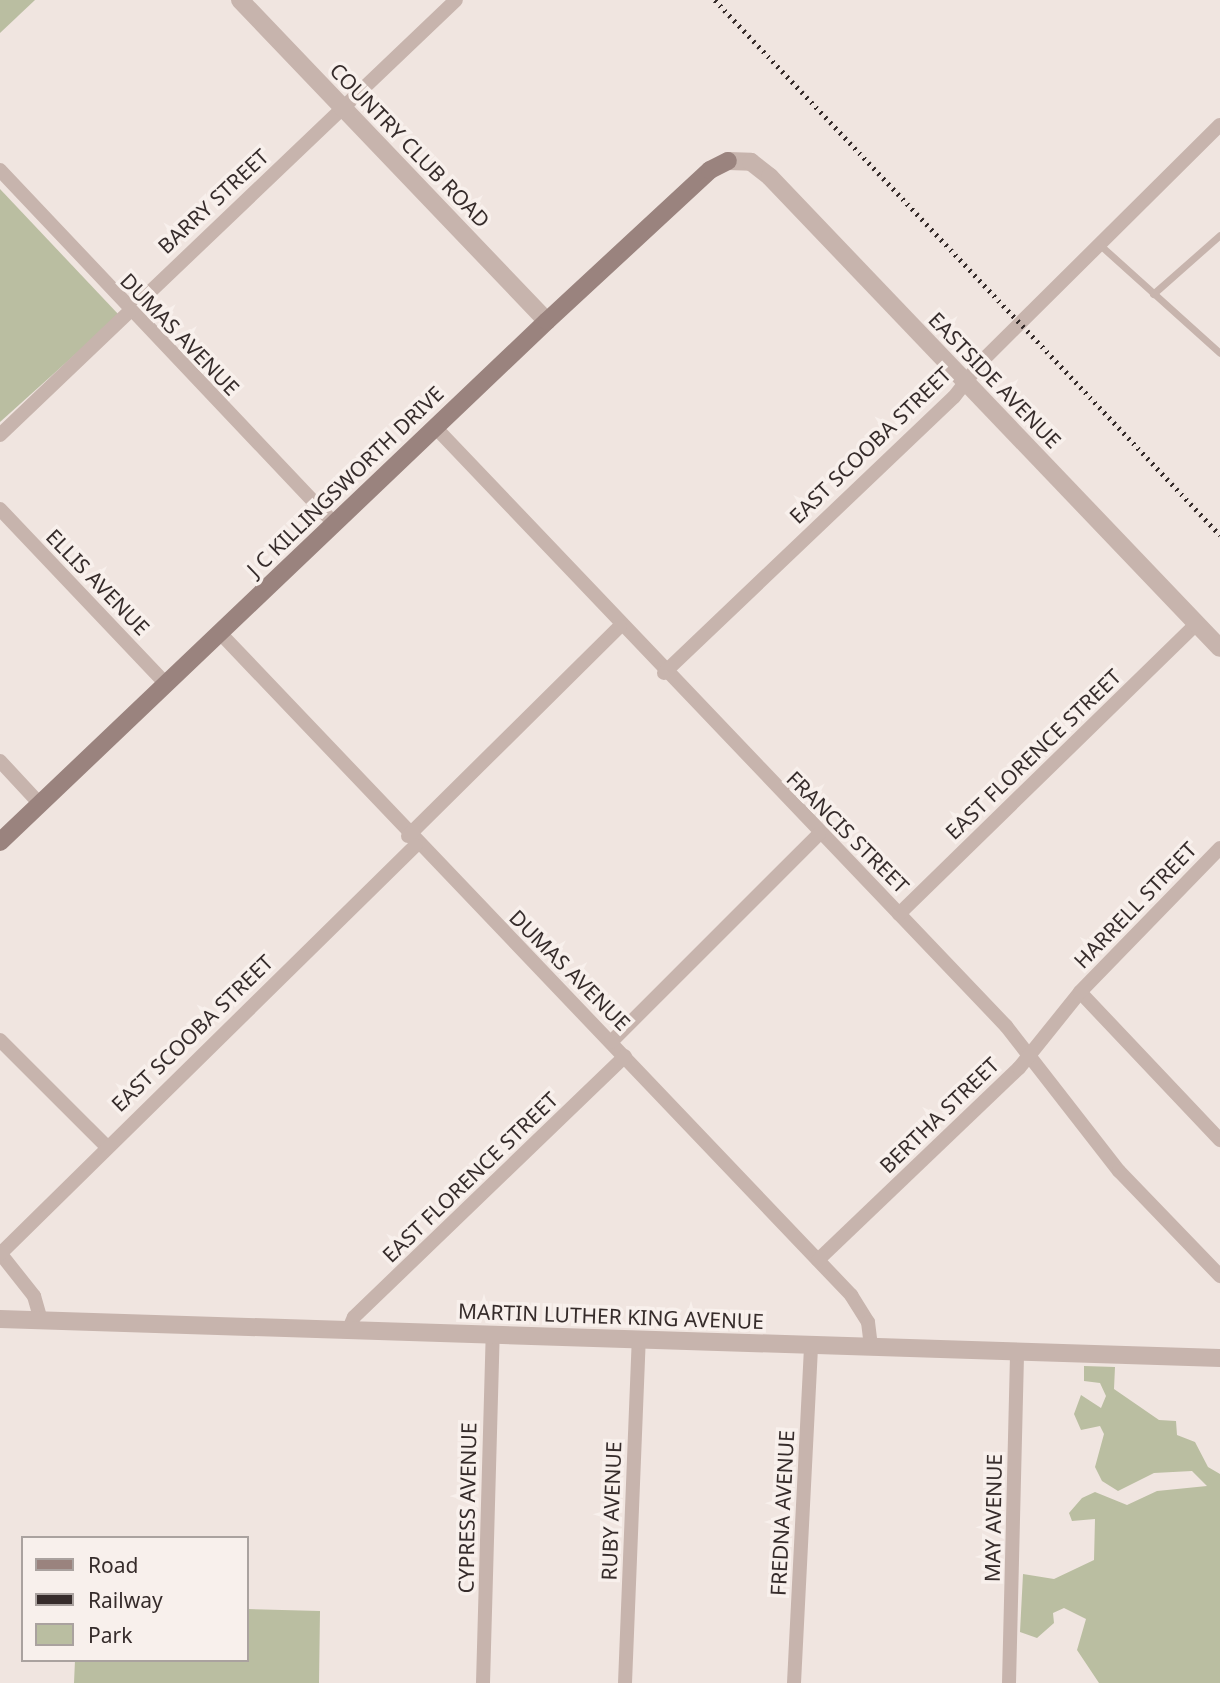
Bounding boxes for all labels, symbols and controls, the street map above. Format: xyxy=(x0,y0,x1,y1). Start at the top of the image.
street label: COUNTRY CLUB ROAD xyxy=(325,57,495,233)
street label: BARRY STREET xyxy=(153,143,273,259)
street label: DUMAS AVENUE xyxy=(115,268,245,400)
street label: EASTSIDE AVENUE xyxy=(924,307,1066,453)
street label: EAST SCOOBA STREET xyxy=(784,361,956,529)
street label: J C KILLINGSWORTH DRIVE xyxy=(242,381,448,581)
street label: ELLIS AVENUE xyxy=(41,524,155,640)
street label: EAST FLORENCE STREET xyxy=(940,664,1126,844)
street label: FRANCIS STREET xyxy=(782,766,914,898)
street label: HARRELL STREET xyxy=(1068,837,1202,973)
street label: DUMAS AVENUE xyxy=(505,905,635,1035)
street label: EAST SCOOBA STREET xyxy=(106,949,278,1117)
street label: BERTHA STREET xyxy=(874,1052,1004,1178)
street label: EAST FLORENCE STREET xyxy=(377,1087,563,1267)
street label: MARTIN LUTHER KING AVENUE xyxy=(458,1298,764,1334)
street label: CYPRESS AVENUE xyxy=(453,1422,481,1594)
street label: FREDNA AVENUE xyxy=(765,1430,799,1596)
street label: RUBY AVENUE xyxy=(596,1441,626,1581)
street label: MAY AVENUE xyxy=(979,1454,1007,1582)
legend xyxy=(21,1536,248,1662)
text: Road xyxy=(88,1551,138,1579)
text: Railway xyxy=(88,1586,163,1614)
text: Park xyxy=(88,1621,132,1649)

